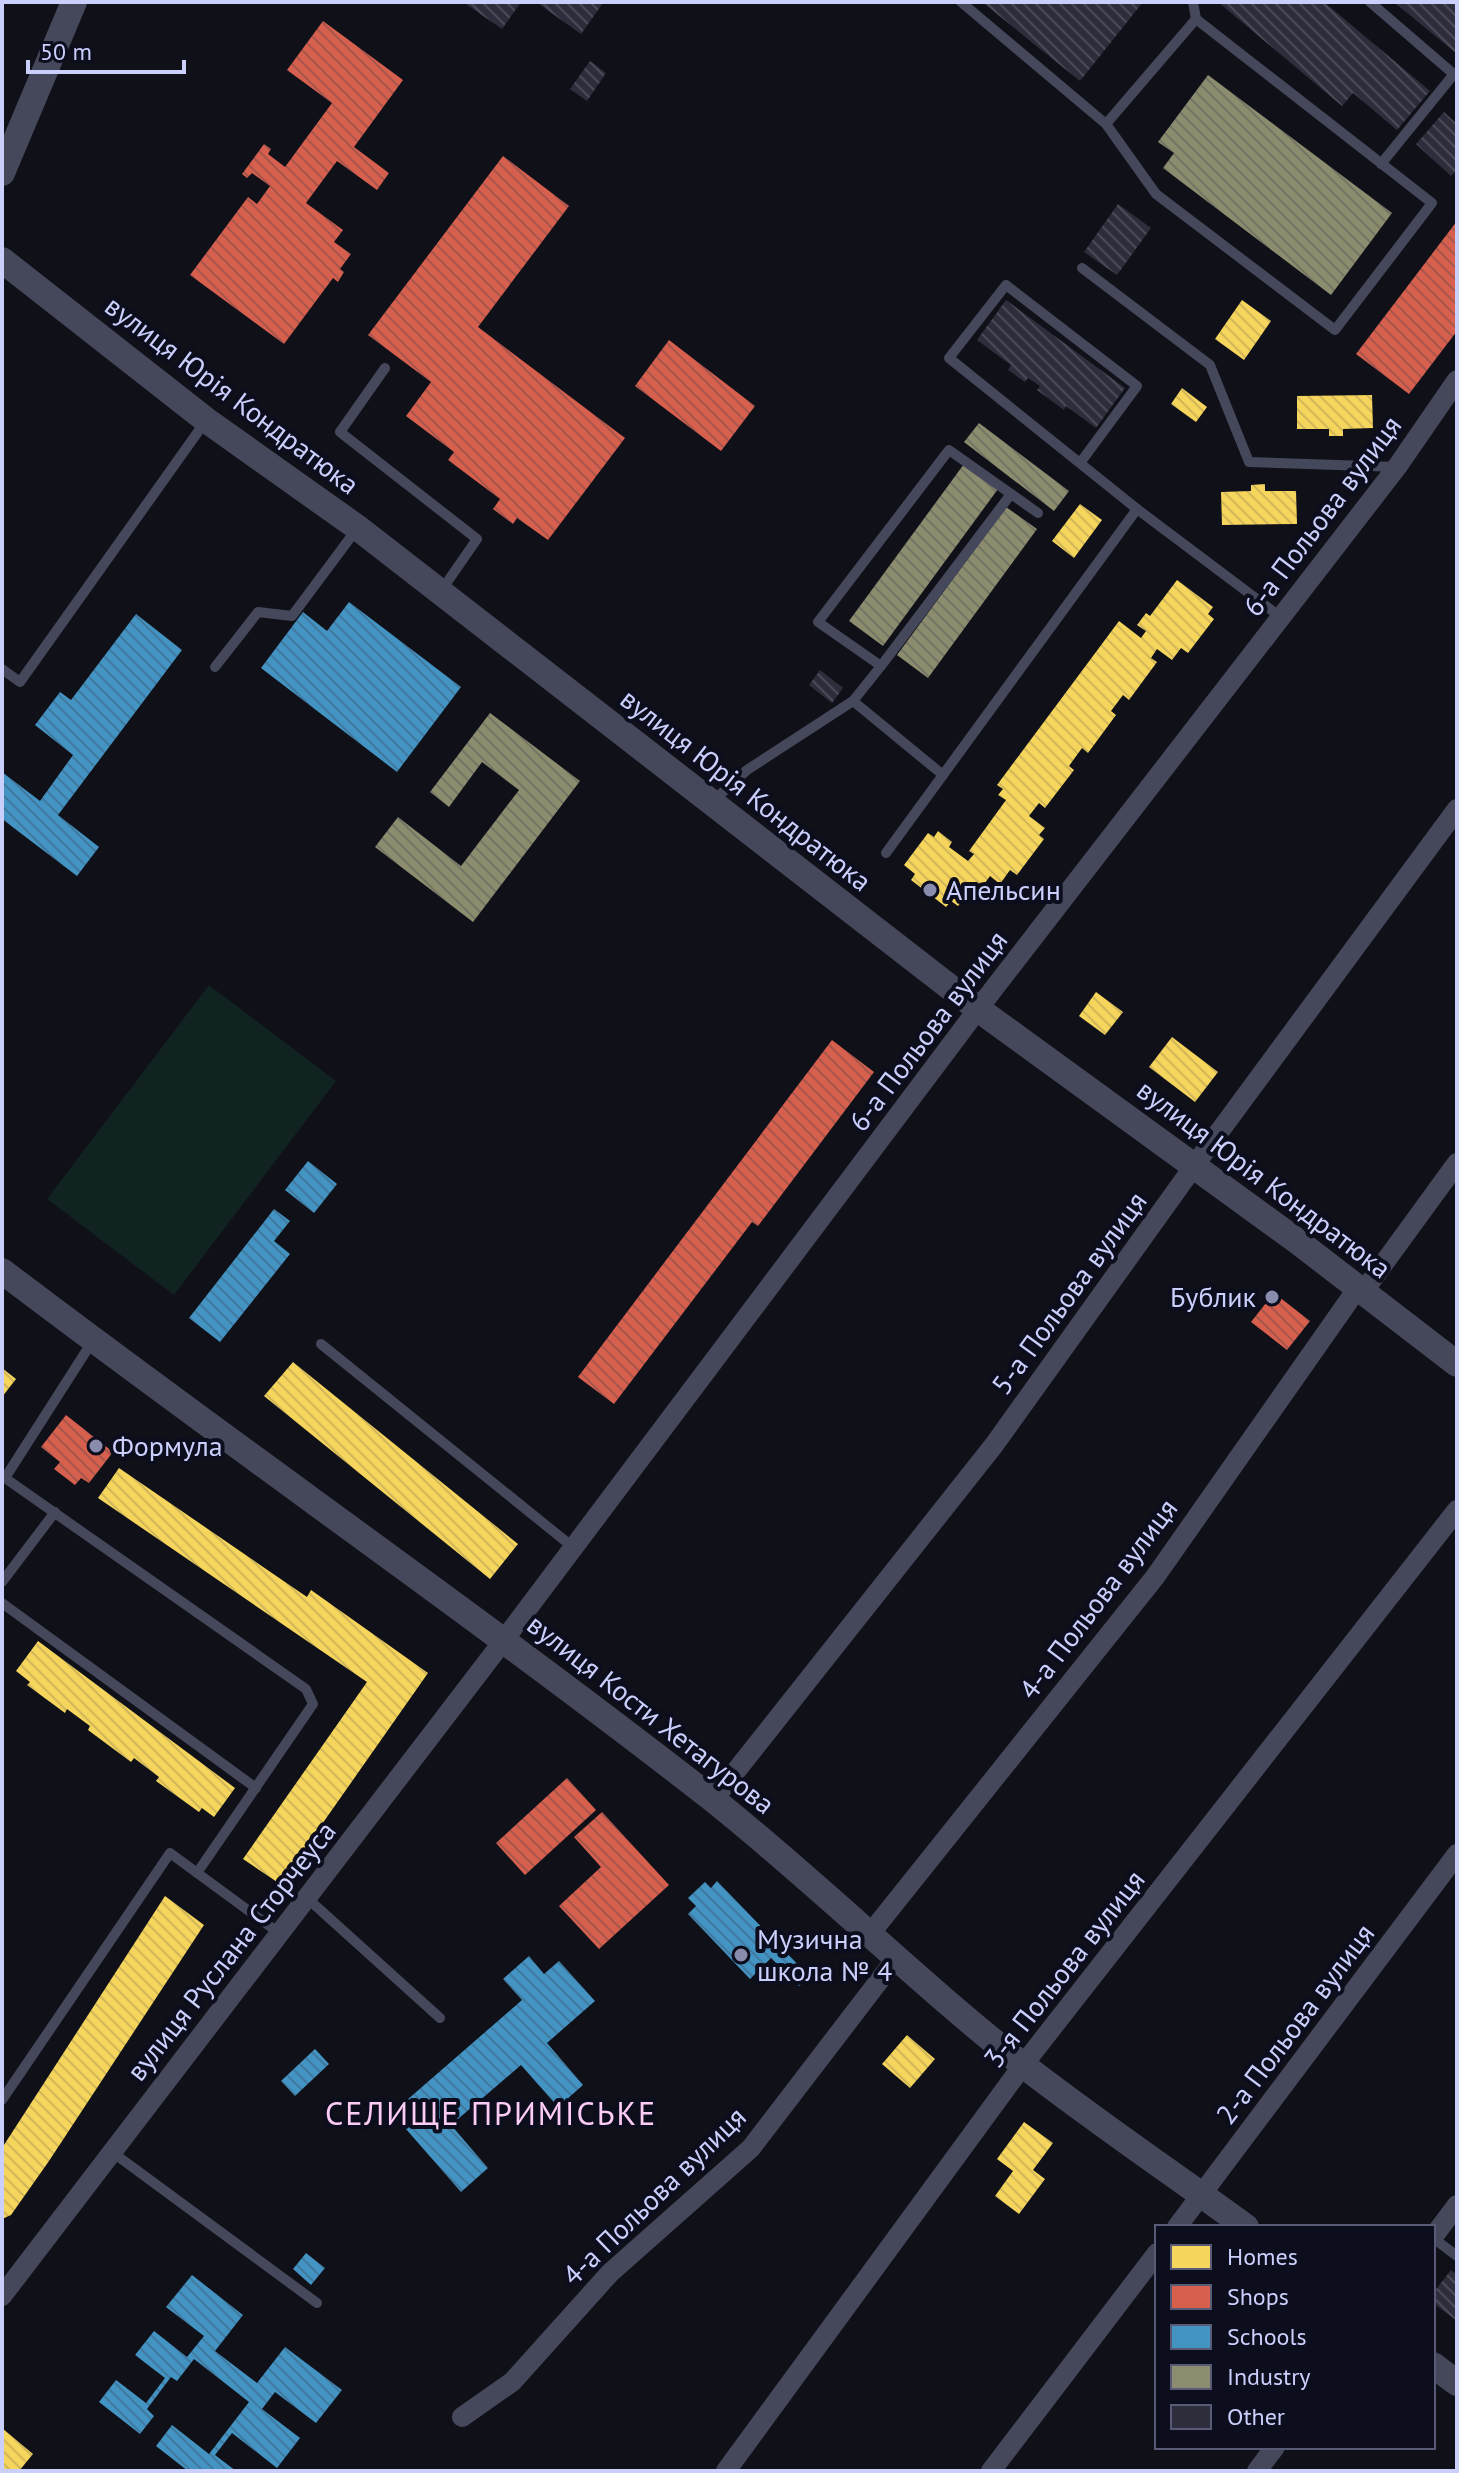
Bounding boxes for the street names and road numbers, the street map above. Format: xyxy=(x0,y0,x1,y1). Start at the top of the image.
street label: вулиця Юрія Кондратюка xyxy=(98,287,367,502)
street label: 6-а Польова вулиця xyxy=(1234,408,1409,623)
street label: вулиця Юрія Кондратюка xyxy=(613,680,879,899)
street label: 6-а Польова вулиця xyxy=(840,923,1015,1138)
street label: вулиця Юрія Кондратюка xyxy=(1130,1071,1399,1286)
street label: 5-а Польова вулиця xyxy=(983,1184,1155,1401)
street label: 4-а Польова вулиця xyxy=(1010,1491,1185,1706)
street label: вулиця Кости Хетагурова xyxy=(520,1605,783,1822)
street label: вулиця Руслана Сторчеуса xyxy=(118,1813,344,2088)
street label: 3-я Польова вулиця xyxy=(975,1862,1152,2075)
street label: 2-а Польова вулиця xyxy=(1207,1916,1382,2131)
street label: 4-а Польова вулиця xyxy=(554,2098,753,2293)

